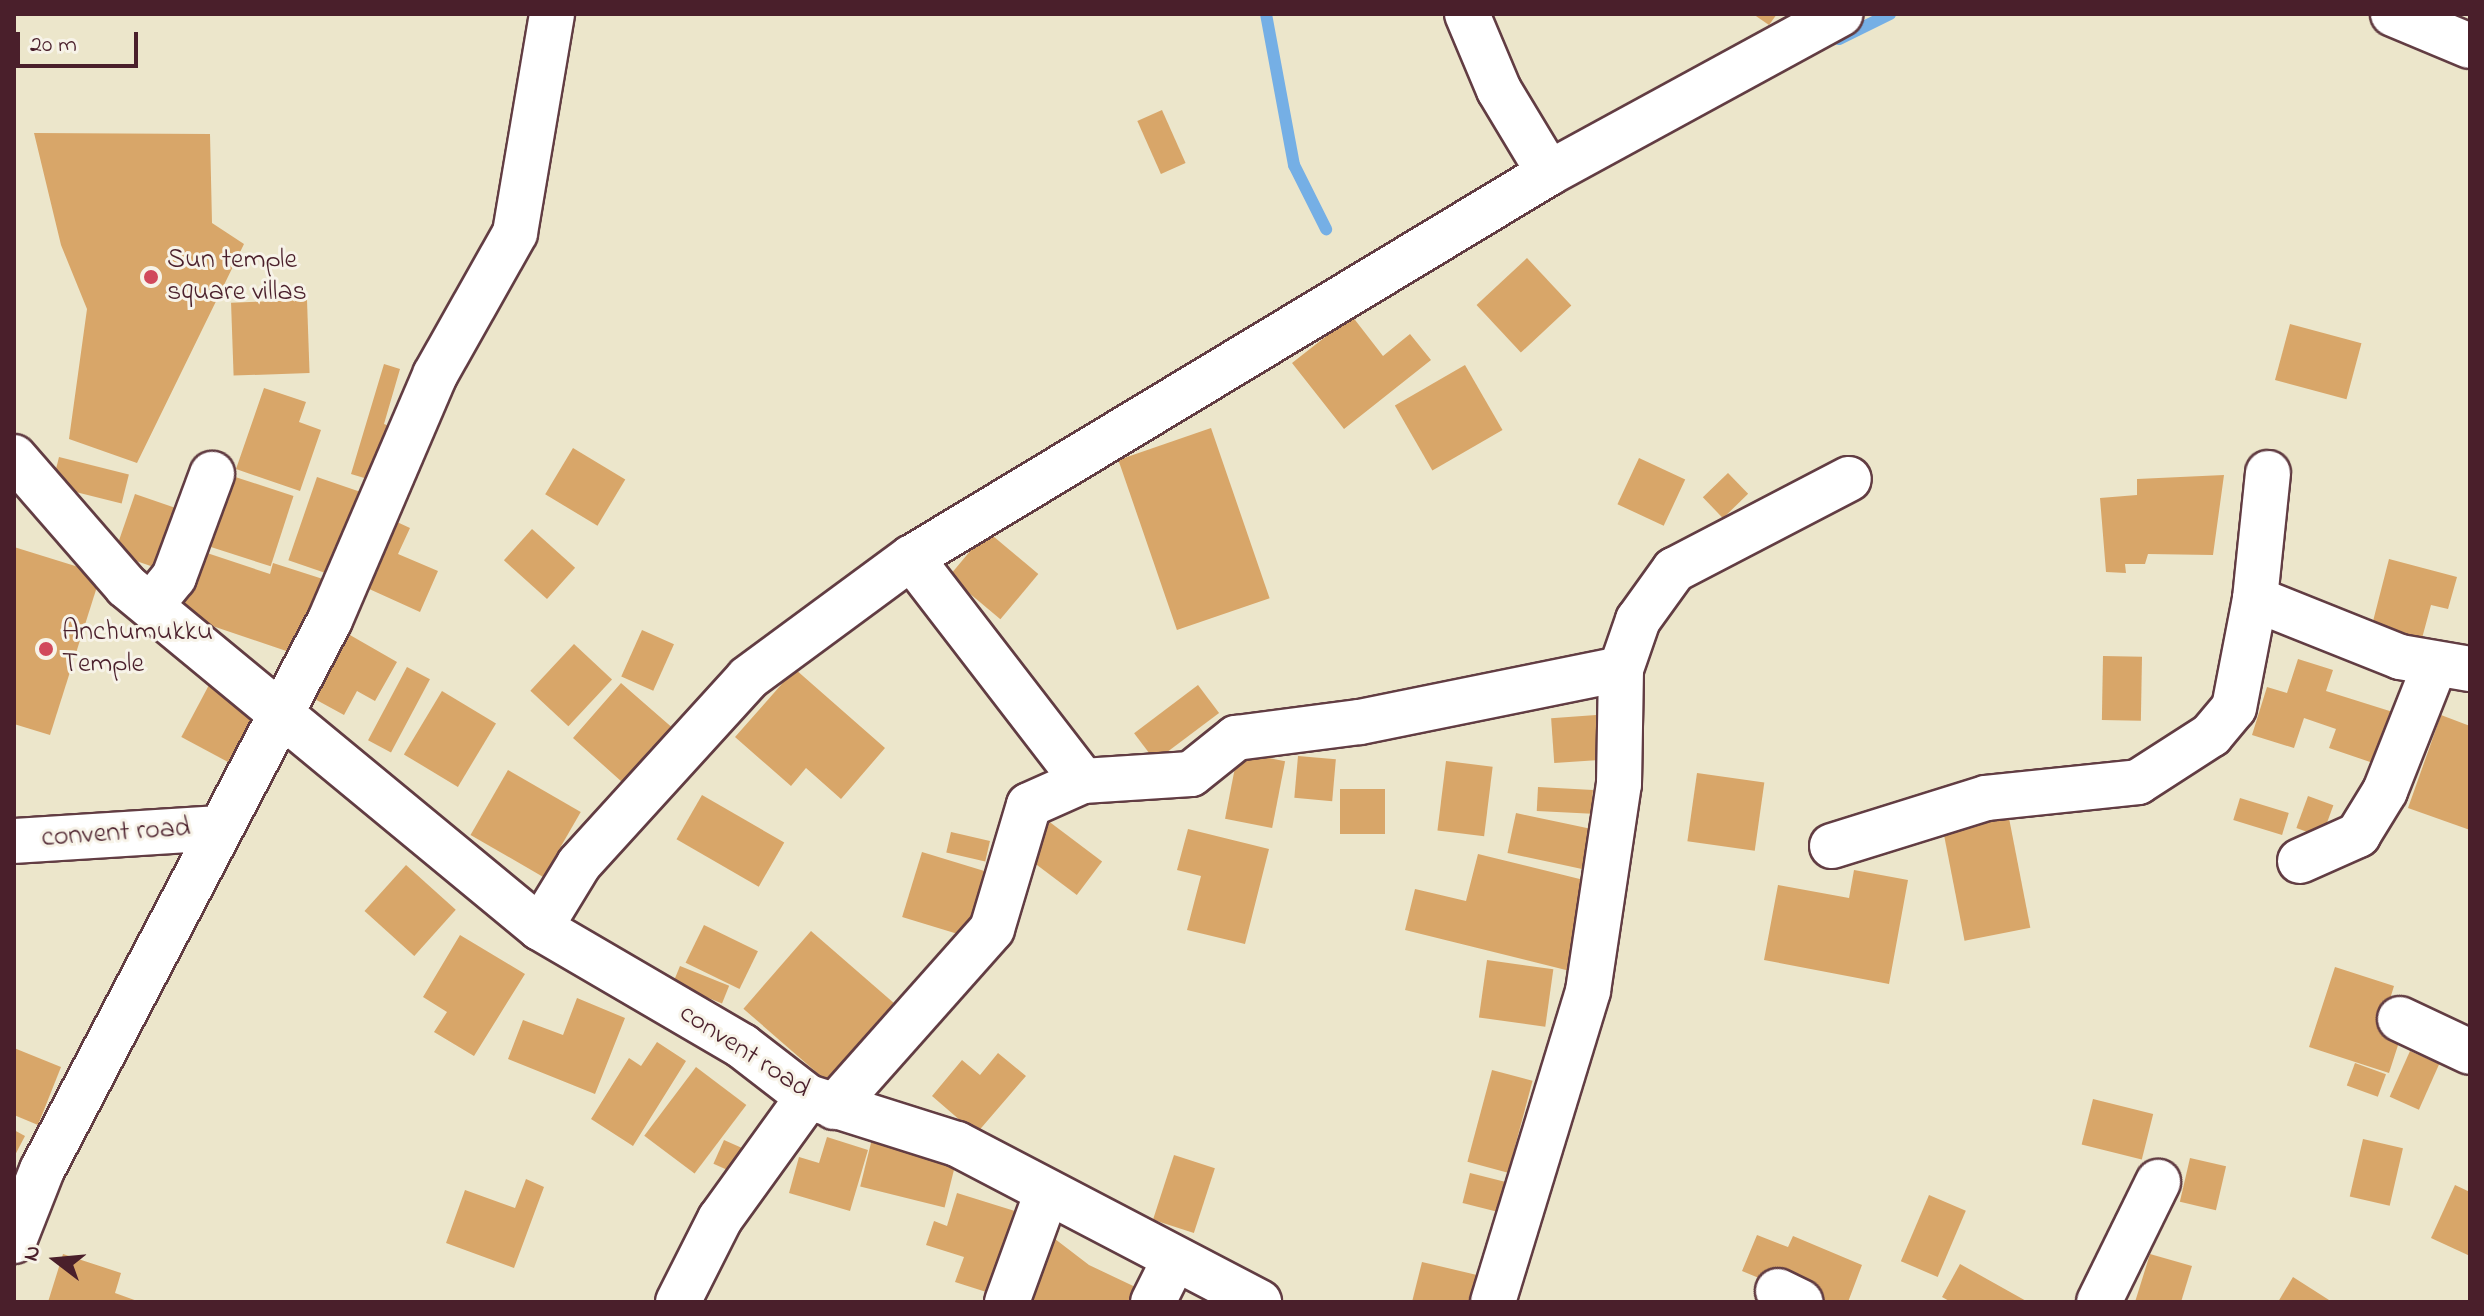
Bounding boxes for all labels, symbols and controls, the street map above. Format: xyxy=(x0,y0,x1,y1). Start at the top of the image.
scale bar xyxy=(20,16,142,66)
text: 20 m xyxy=(30,28,77,63)
place label: Sun temple square villas xyxy=(167,244,307,310)
marker: Sun temple square villas xyxy=(142,268,160,286)
place label: Anchumukku Temple xyxy=(62,616,213,682)
marker: Anchumukku Temple xyxy=(37,640,55,658)
street label: convent road xyxy=(40,812,192,856)
street label: convent road xyxy=(672,997,816,1107)
north arrow xyxy=(16,1220,96,1300)
text: N xyxy=(15,1242,50,1265)

